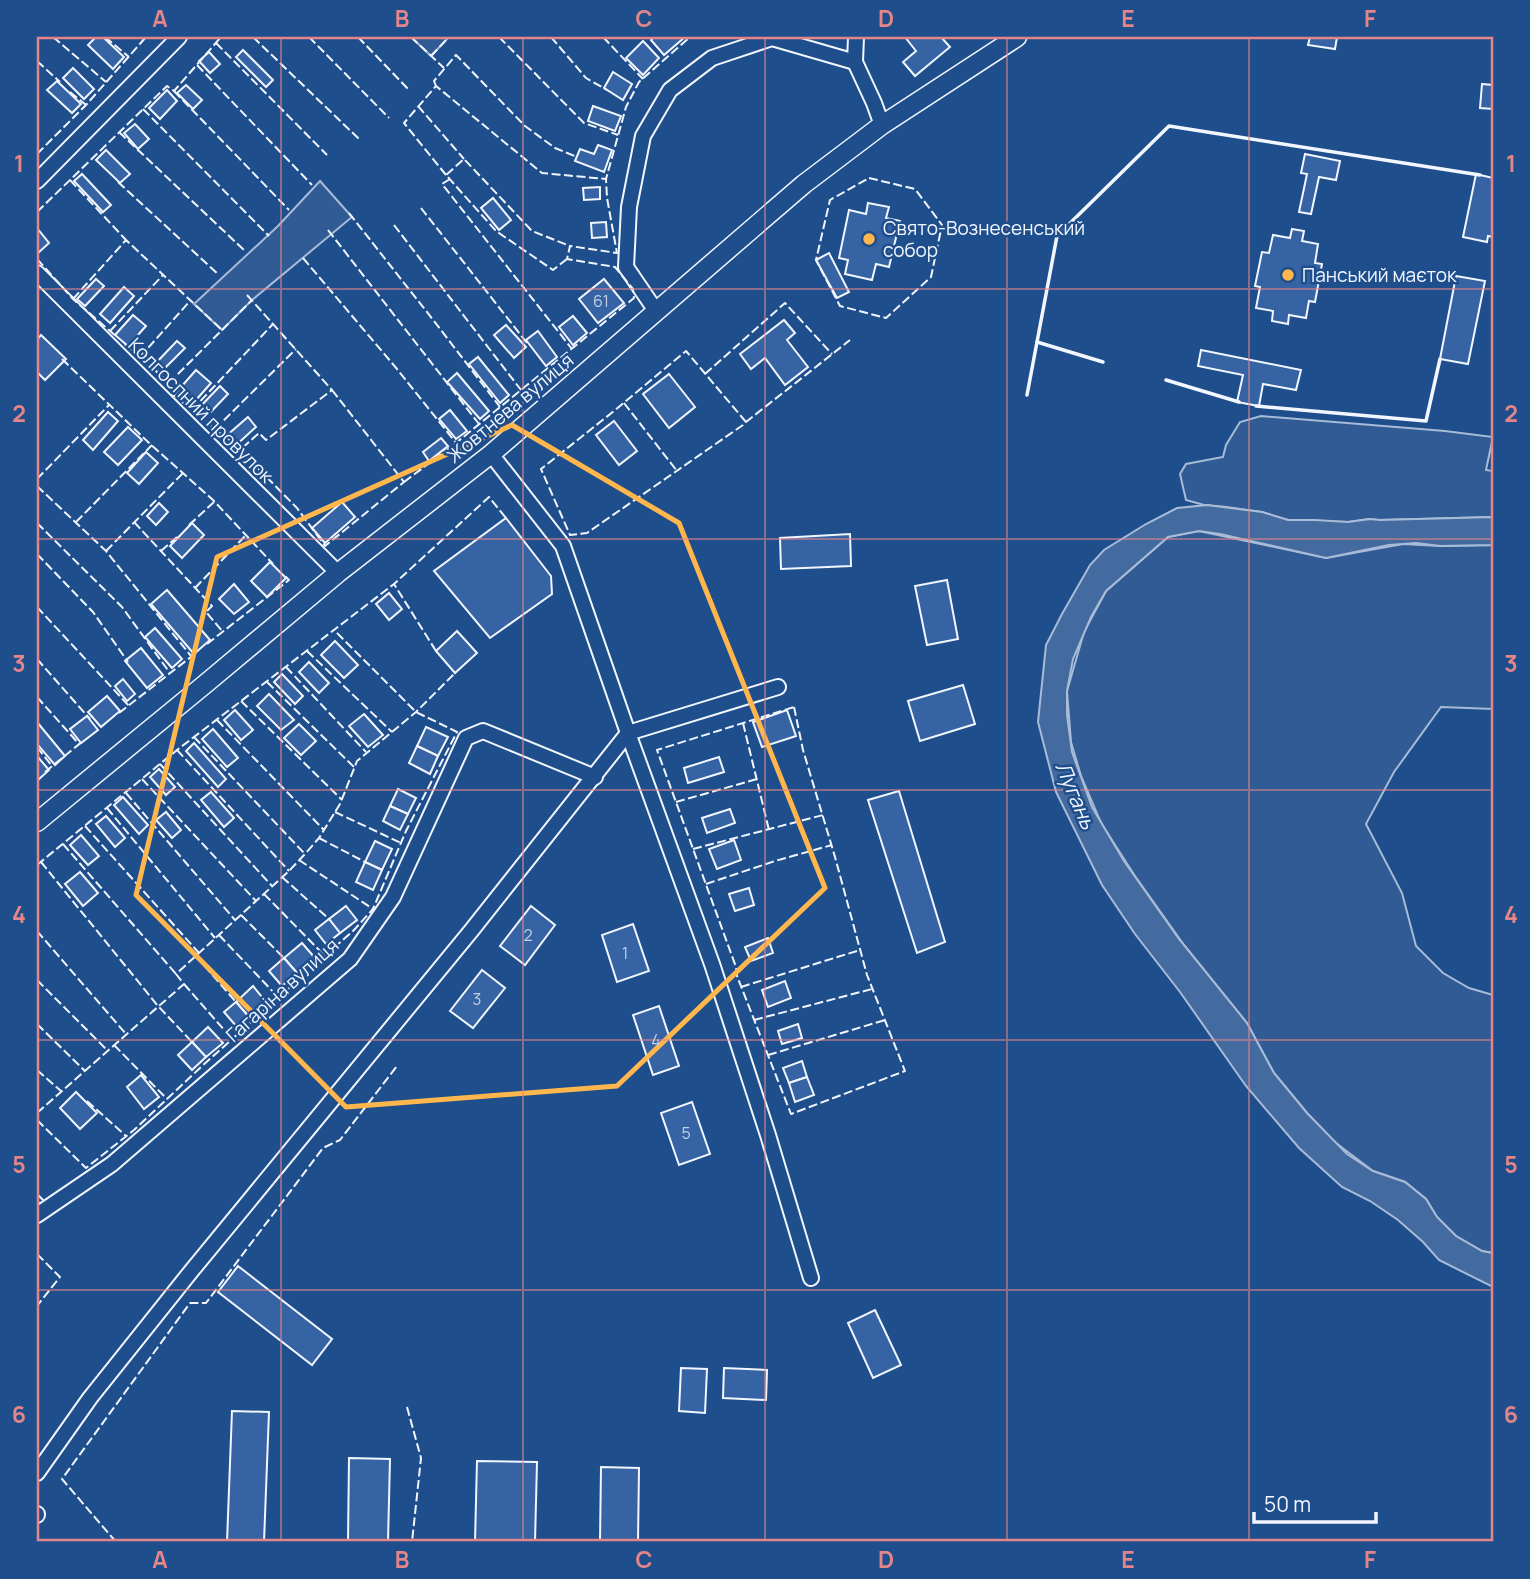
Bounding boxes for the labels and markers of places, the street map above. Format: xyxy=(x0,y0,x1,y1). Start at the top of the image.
place label: Свято-Вознесенський собор xyxy=(883,215,1085,263)
marker: Свято-Вознесенський собор xyxy=(861,231,877,247)
place label: Панський маєток xyxy=(1302,262,1457,288)
marker: Панський маєток xyxy=(1280,267,1296,283)

